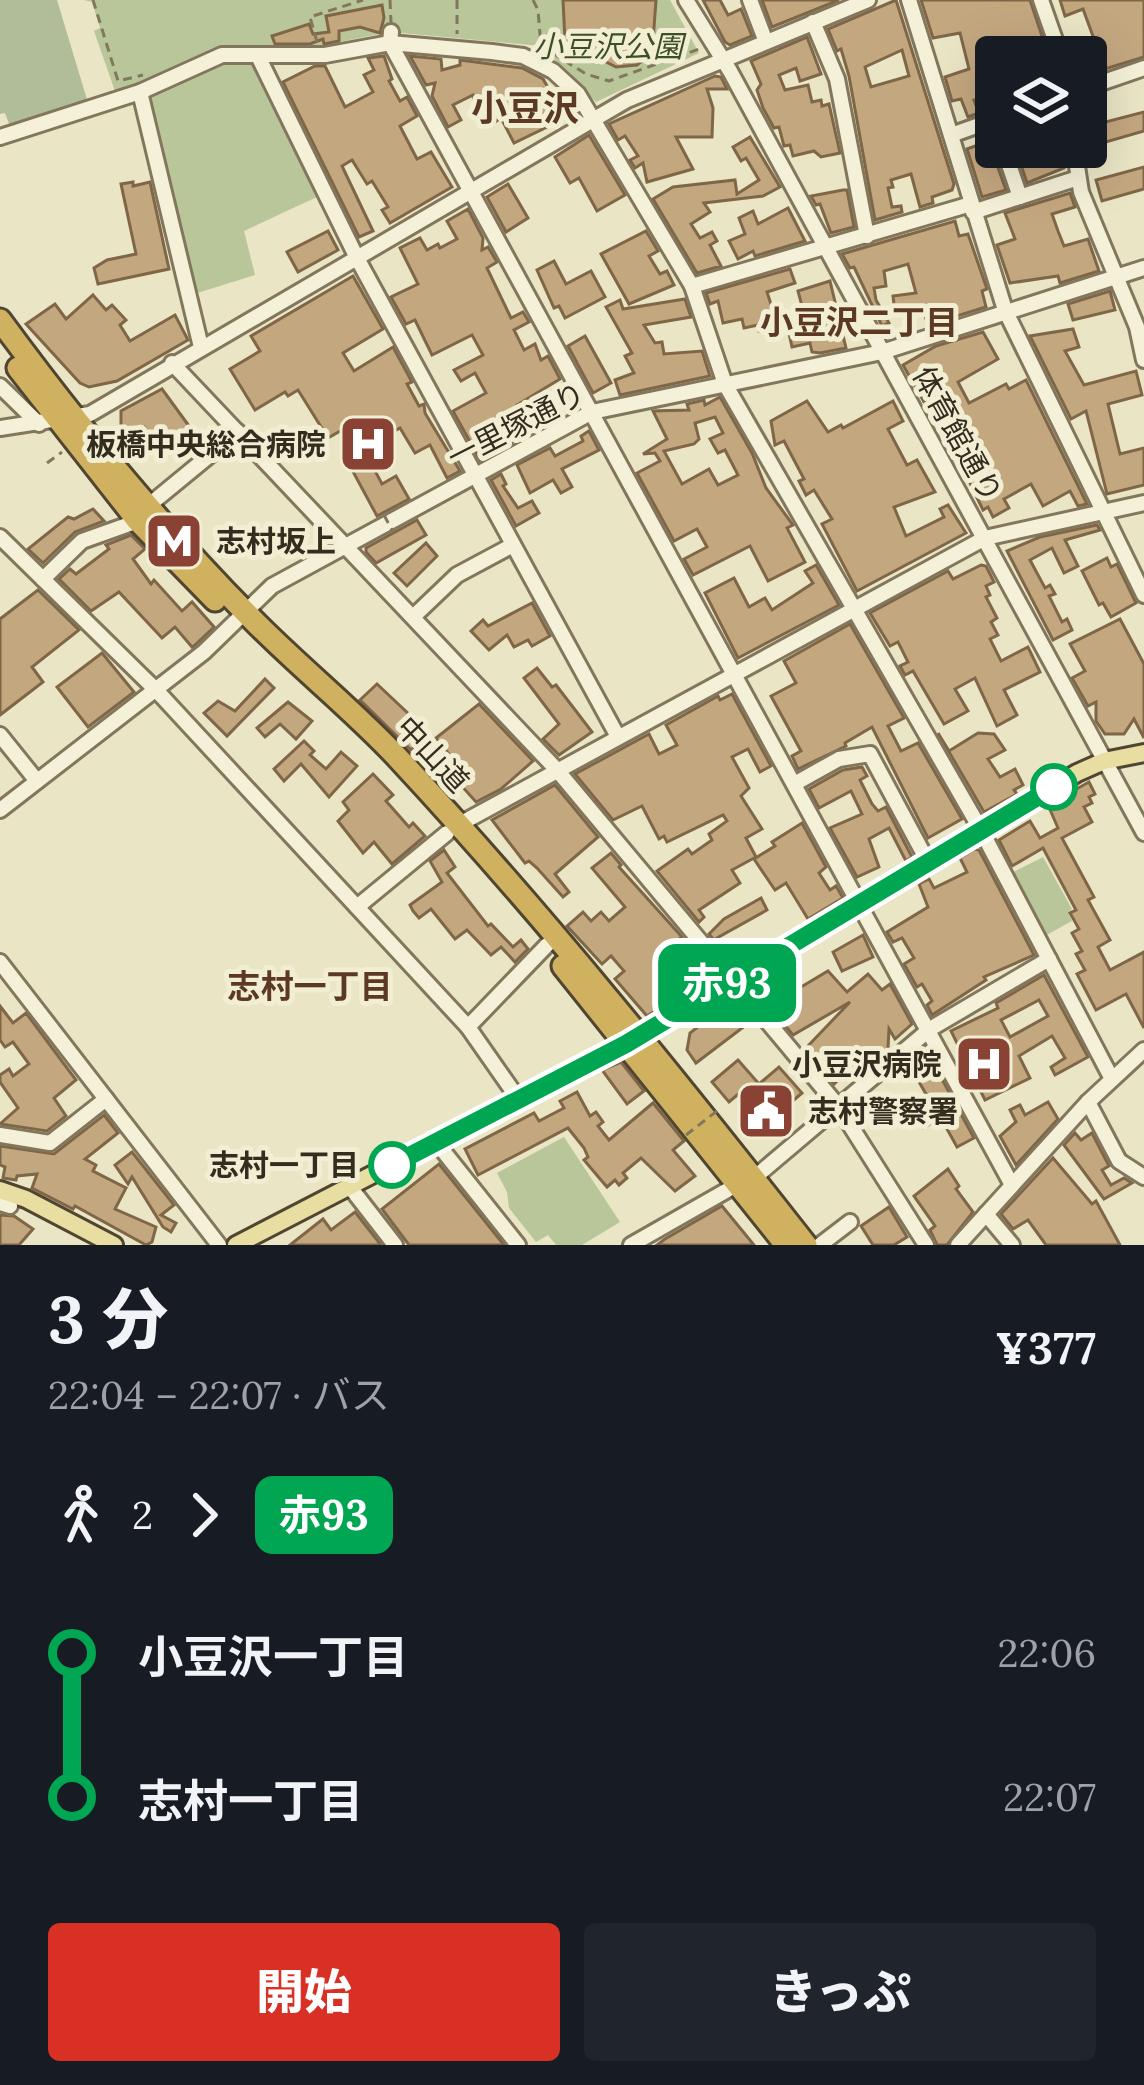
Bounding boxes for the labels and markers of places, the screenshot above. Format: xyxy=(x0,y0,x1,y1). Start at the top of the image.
hospital icon: 板橋中央総合病院 xyxy=(337,413,399,475)
place label: 板橋中央総合病院 xyxy=(86,425,326,463)
metro station icon: 志村坂上 xyxy=(143,510,205,572)
place label: 志村坂上 xyxy=(216,522,336,560)
unlabelled marker xyxy=(1032,765,1076,809)
hospital icon: 小豆沢病院 xyxy=(953,1033,1015,1095)
place label: 小豆沢病院 xyxy=(792,1045,942,1083)
public building icon: 志村警察署 xyxy=(735,1080,797,1142)
place label: 志村警察署 xyxy=(808,1092,958,1130)
marker: 志村一丁目 xyxy=(370,1143,414,1187)
place label: 志村一丁目 xyxy=(209,1146,359,1184)

